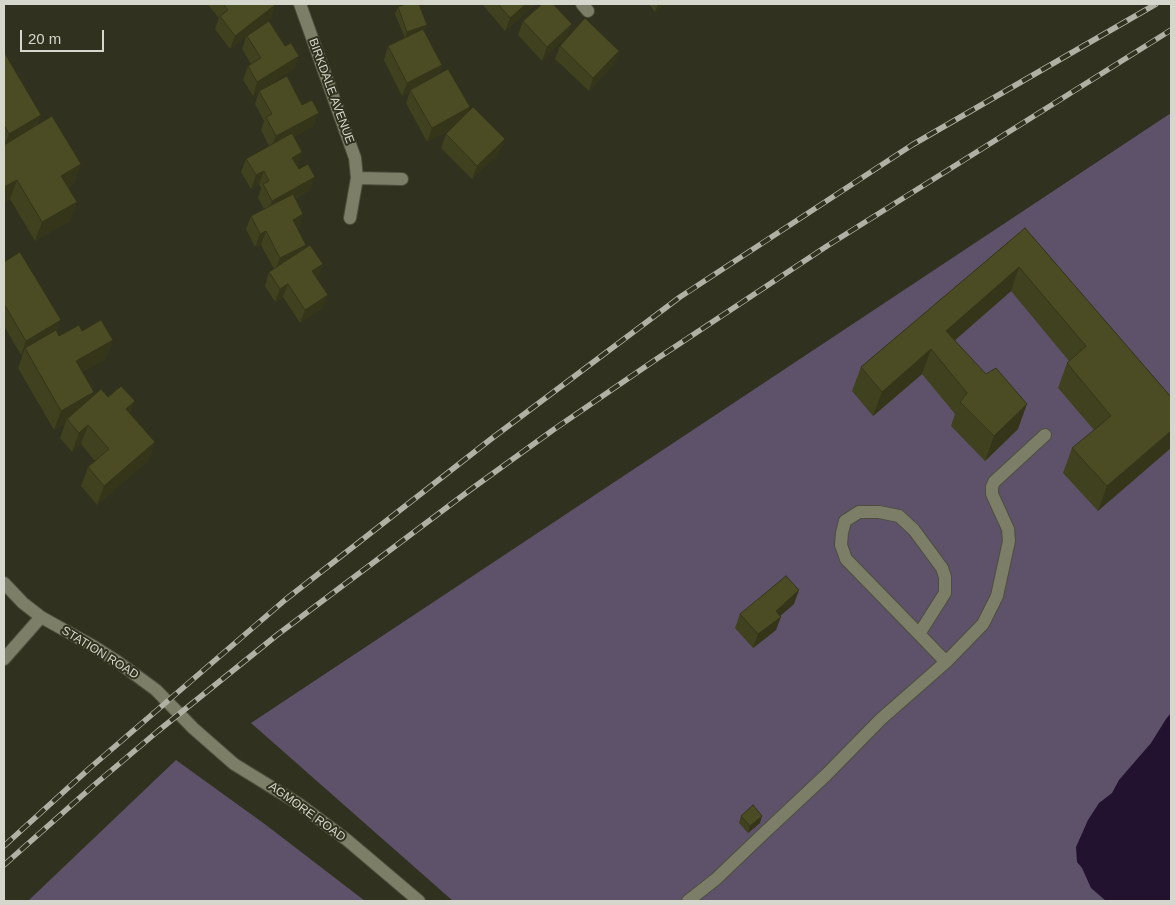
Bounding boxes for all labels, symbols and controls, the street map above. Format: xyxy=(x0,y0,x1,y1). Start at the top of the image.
scale bar xyxy=(22,20,106,52)
text: 20 m xyxy=(28,30,61,47)
street label: BIRKDALE AVENUE xyxy=(305,36,357,146)
street label: STATION ROAD xyxy=(59,624,141,682)
street label: AGMORE ROAD xyxy=(266,779,348,845)

